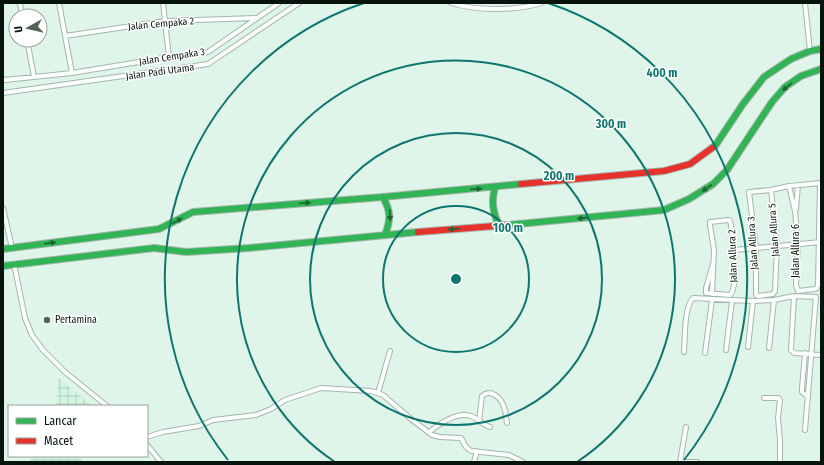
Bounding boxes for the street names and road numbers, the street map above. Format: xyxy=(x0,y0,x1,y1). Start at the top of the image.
street label: Jalan Cempaka 2 xyxy=(127,15,195,33)
street label: Jalan Cempaka 3 xyxy=(138,46,206,68)
street label: Jalan Padi Utama xyxy=(125,61,195,83)
street label: Jalan Allura 5 xyxy=(766,203,782,257)
street label: Jalan Allura 3 xyxy=(745,215,761,270)
street label: Jalan Allura 6 xyxy=(790,224,802,278)
street label: Jalan Allura 2 xyxy=(726,229,740,283)

